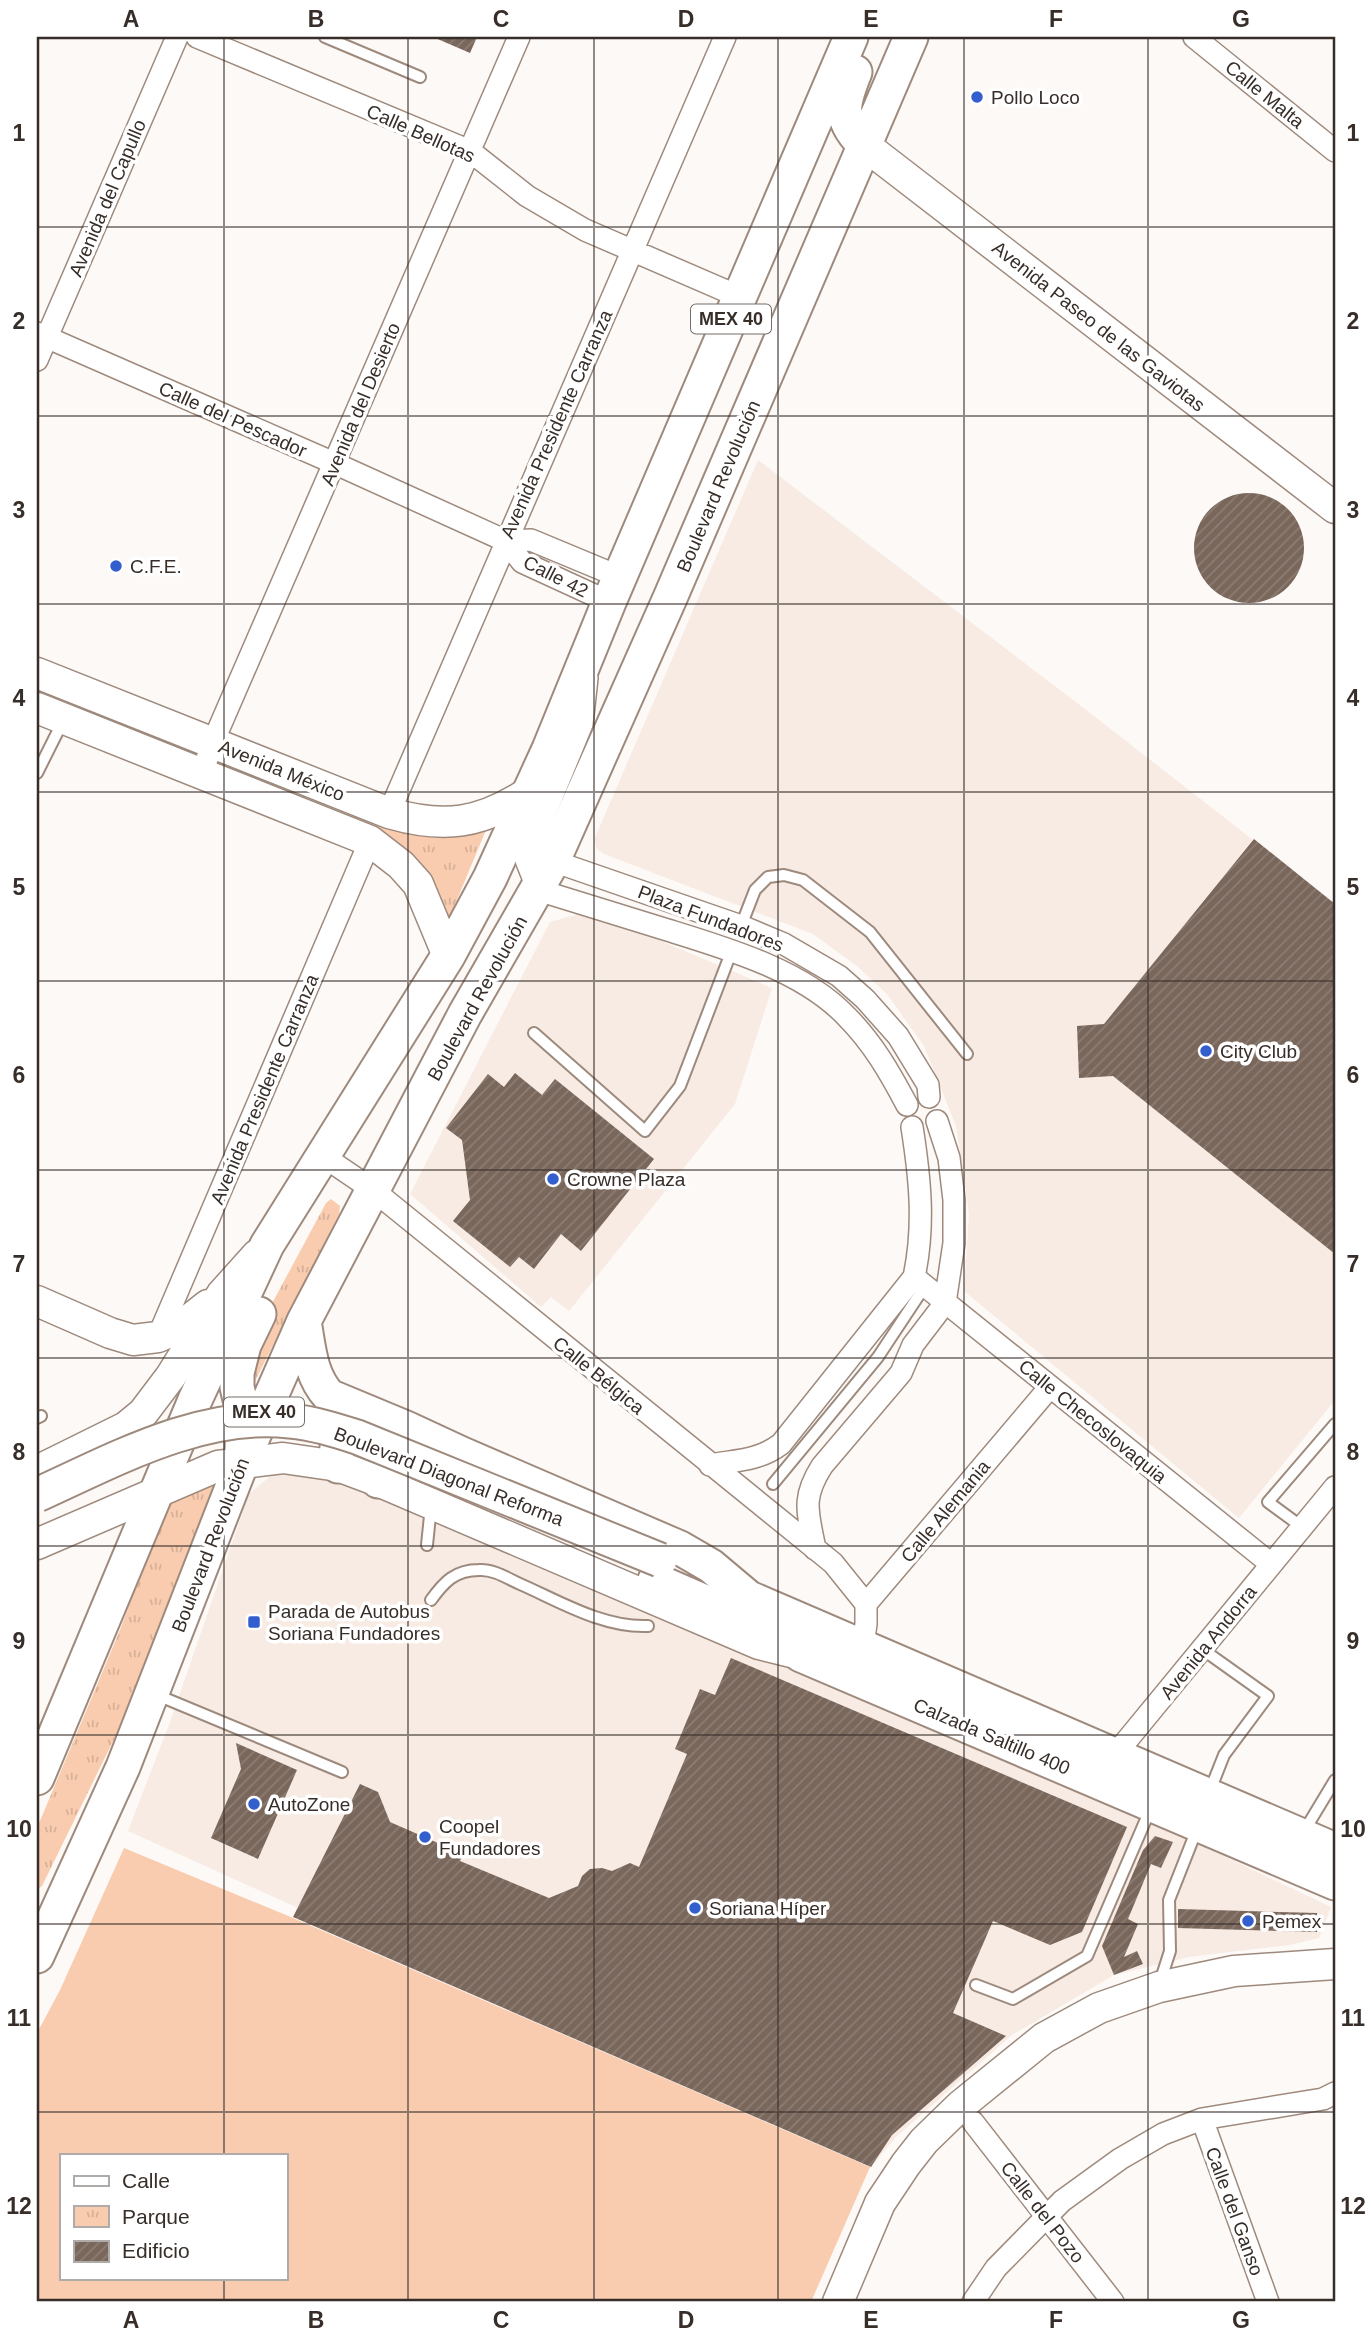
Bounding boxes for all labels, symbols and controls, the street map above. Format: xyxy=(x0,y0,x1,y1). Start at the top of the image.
text: A xyxy=(123,6,139,32)
text: B xyxy=(308,6,324,32)
text: C xyxy=(493,6,509,32)
text: D xyxy=(678,6,694,32)
text: E xyxy=(863,6,879,32)
text: F xyxy=(1049,6,1063,32)
text: G xyxy=(1232,6,1250,32)
street label: Calle Malta xyxy=(1221,56,1309,133)
place label: Pollo Loco xyxy=(991,87,1080,108)
marker: Pollo Loco xyxy=(969,89,985,105)
street label: Calle Bellotas xyxy=(363,100,478,167)
street label: Avenida del Capullo xyxy=(65,116,150,280)
text: 1 xyxy=(13,120,26,146)
text: 1 xyxy=(1347,120,1360,146)
street label: Avenida Paseo de las Gaviotas xyxy=(988,237,1209,416)
road number: MEX 40 xyxy=(691,304,771,334)
street label: Avenida Presidente Carranza xyxy=(496,306,617,542)
text: 2 xyxy=(13,308,25,334)
text: 2 xyxy=(1347,308,1359,334)
street label: Avenida del Desierto xyxy=(317,320,404,489)
street label: Calle del Pescador xyxy=(156,377,311,462)
street label: Boulevard Revolución xyxy=(673,397,764,575)
text: 3 xyxy=(13,497,25,523)
text: 3 xyxy=(1347,497,1359,523)
street label: Calle 42 xyxy=(520,551,592,602)
place label: C.F.E. xyxy=(130,556,182,577)
marker: C.F.E. xyxy=(108,558,124,574)
text: 4 xyxy=(13,685,26,711)
text: 4 xyxy=(1347,685,1360,711)
street label: Avenida México xyxy=(216,736,348,805)
text: 5 xyxy=(13,874,26,900)
text: 5 xyxy=(1347,874,1360,900)
street label: Plaza Fundadores xyxy=(635,881,787,956)
street label: Boulevard Revolución xyxy=(423,912,531,1084)
street label: Avenida Presidente Carranza xyxy=(206,971,323,1207)
place label: City Club xyxy=(1220,1041,1297,1062)
marker: City Club xyxy=(1198,1043,1214,1059)
text: 6 xyxy=(13,1062,25,1088)
text: 6 xyxy=(1347,1062,1359,1088)
place label: Crowne Plaza xyxy=(567,1169,686,1190)
marker: Crowne Plaza xyxy=(545,1171,561,1187)
text: 7 xyxy=(13,1251,25,1277)
text: 7 xyxy=(1347,1251,1359,1277)
street label: Calle Bélgica xyxy=(549,1332,649,1419)
street label: Calle Checoslovaquia xyxy=(1015,1355,1171,1488)
road number: MEX 40 xyxy=(224,1398,304,1427)
street label: Boulevard Diagonal Reforma xyxy=(331,1423,567,1530)
text: 8 xyxy=(13,1439,26,1465)
text: 8 xyxy=(1347,1439,1360,1465)
street label: Boulevard Revolución xyxy=(168,1455,253,1635)
street label: Calle Alemania xyxy=(897,1456,994,1567)
street label: Avenida Andorra xyxy=(1156,1581,1261,1703)
place label: Parada de Autobus Soriana Fundadores xyxy=(268,1601,440,1644)
marker: Parada de Autobus Soriana Fundadores xyxy=(246,1614,262,1630)
text: 9 xyxy=(13,1628,25,1654)
text: 9 xyxy=(1347,1628,1359,1654)
street label: Calzada Saltillo 400 xyxy=(910,1694,1073,1779)
place label: AutoZone xyxy=(268,1794,350,1815)
marker: AutoZone xyxy=(246,1796,262,1812)
text: 10 xyxy=(6,1816,32,1842)
place label: Coopel Fundadores xyxy=(439,1816,540,1859)
text: 10 xyxy=(1340,1816,1366,1842)
marker: Coopel Fundadores xyxy=(417,1829,433,1845)
place label: Soriana Híper xyxy=(709,1898,827,1919)
marker: Soriana Híper xyxy=(687,1900,703,1916)
place label: Pemex xyxy=(1262,1911,1322,1932)
marker: Pemex xyxy=(1240,1913,1256,1929)
text: 11 xyxy=(7,2005,31,2031)
text: 11 xyxy=(1341,2005,1365,2031)
street label: Calle del Ganso xyxy=(1202,2144,1268,2278)
legend xyxy=(60,2154,287,2280)
street label: Calle del Pozo xyxy=(997,2158,1089,2267)
text: Calle xyxy=(122,2169,170,2192)
text: 12 xyxy=(6,2193,32,2219)
text: 12 xyxy=(1340,2193,1366,2219)
text: Parque xyxy=(122,2205,190,2228)
text: Edificio xyxy=(122,2239,190,2262)
text: A xyxy=(123,2307,139,2333)
text: B xyxy=(308,2307,324,2333)
text: C xyxy=(493,2307,509,2333)
text: D xyxy=(678,2307,694,2333)
text: E xyxy=(863,2307,879,2333)
text: F xyxy=(1049,2307,1063,2333)
text: G xyxy=(1232,2307,1250,2333)

